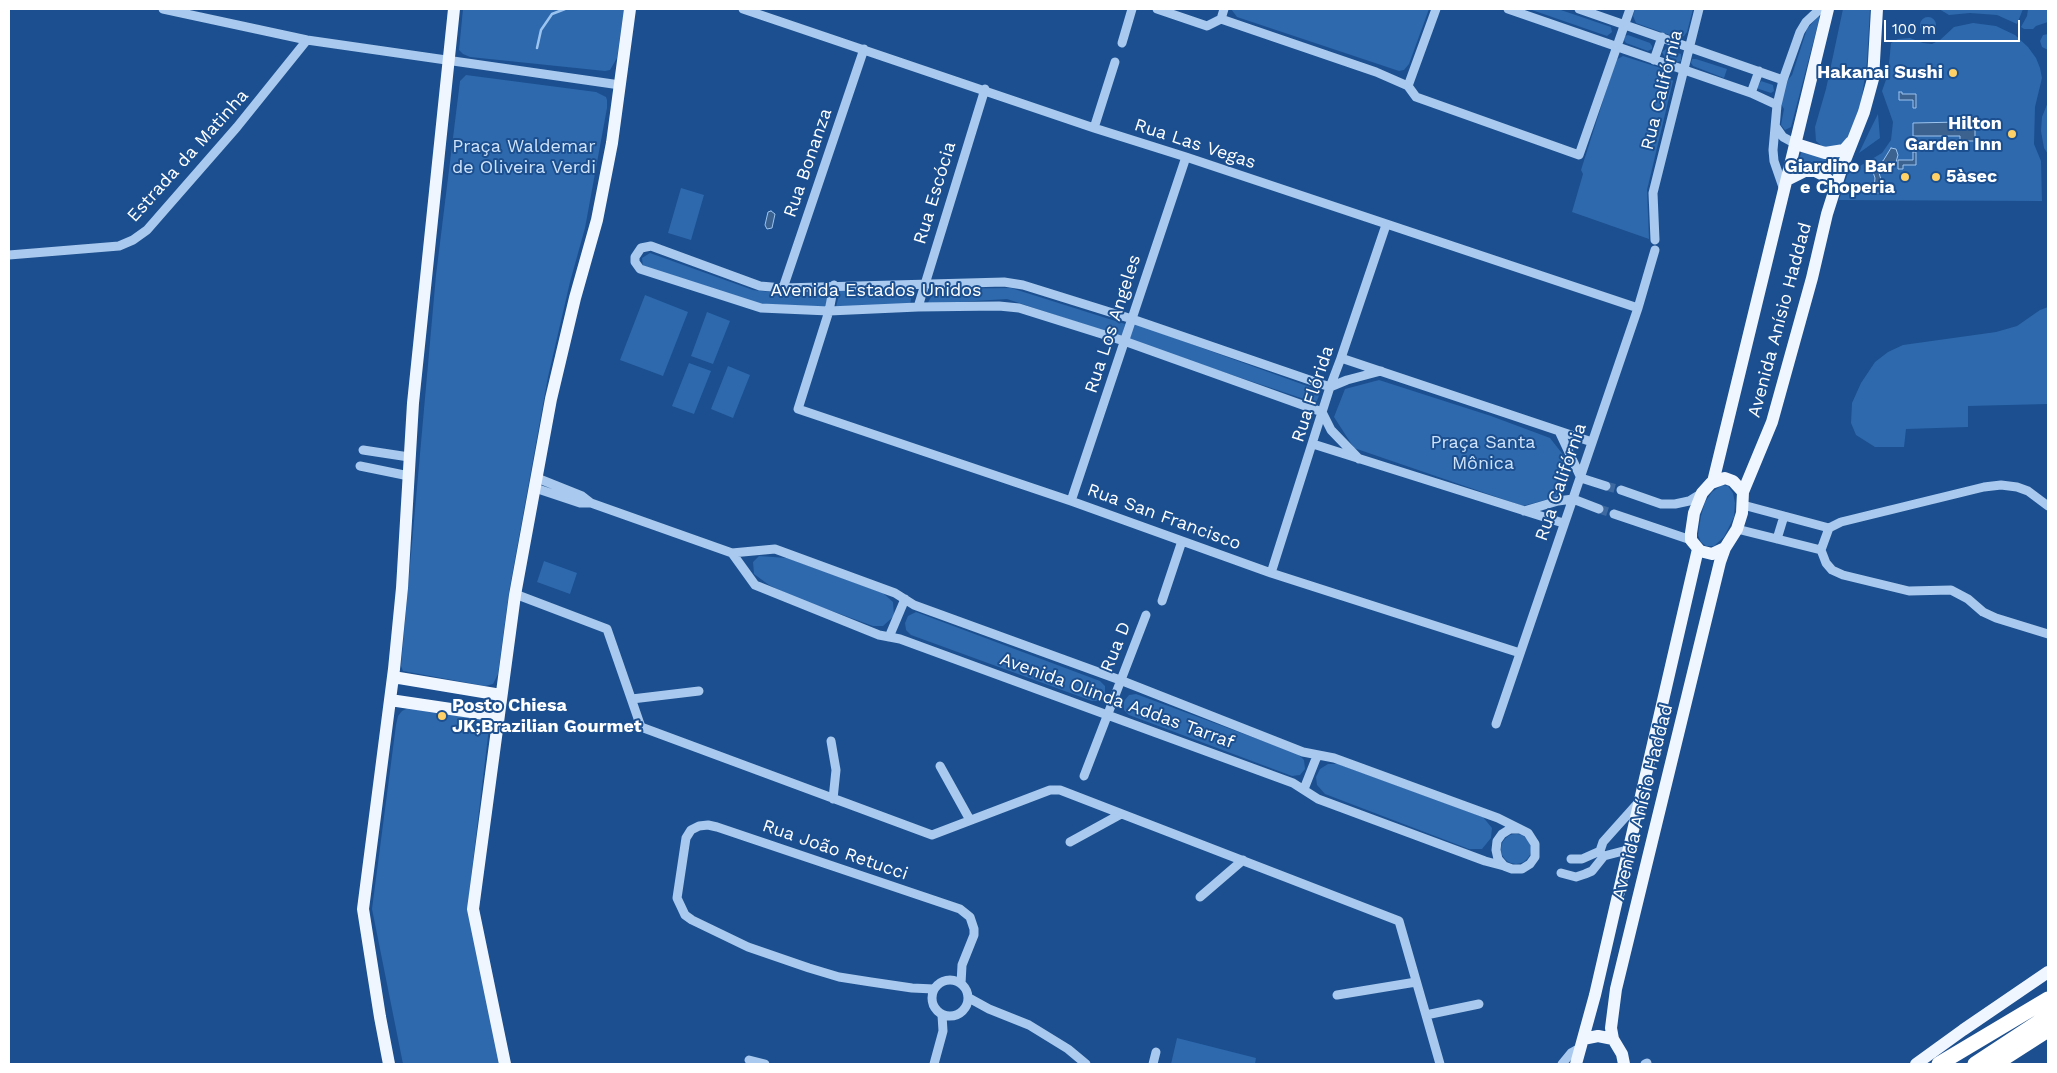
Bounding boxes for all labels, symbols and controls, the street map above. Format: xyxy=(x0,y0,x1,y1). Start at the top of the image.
scale bar xyxy=(1887,10,2023,42)
text: 100 m xyxy=(1892,20,1936,38)
street label: Rua Califórnia xyxy=(1637,28,1687,152)
place label: Hakanai Sushi xyxy=(1817,62,1943,84)
marker: Hakanai Sushi xyxy=(1947,67,1959,79)
street label: Estrada da Matinha xyxy=(123,85,253,227)
street label: Rua Bonanza xyxy=(779,106,837,220)
place label: Hilton Garden Inn xyxy=(1905,113,2002,156)
street label: Rua Las Vegas xyxy=(1132,114,1258,174)
marker: Hilton Garden Inn xyxy=(2006,128,2018,140)
park label: Praça Waldemar de Oliveira Verdi xyxy=(452,136,596,178)
street label: Rua Escócia xyxy=(909,139,961,247)
place label: Giardino Bar e Choperia xyxy=(1785,156,1895,198)
place label: 5àsec xyxy=(1946,166,1997,188)
marker: Giardino Bar e Choperia xyxy=(1899,171,1911,183)
marker: 5àsec xyxy=(1930,171,1942,183)
street label: Avenida Anísio Haddad xyxy=(1744,220,1816,420)
street label: Rua Los Angeles xyxy=(1080,252,1146,396)
street label: Avenida Estados Unidos xyxy=(770,280,982,302)
street label: Rua Flórida xyxy=(1287,343,1339,445)
street label: Rua Califórnia xyxy=(1531,420,1591,544)
park label: Praça Santa Mônica xyxy=(1431,432,1535,474)
street label: Rua San Francisco xyxy=(1084,479,1244,555)
street label: Rua D xyxy=(1096,619,1136,675)
street label: Avenida Olinda Addas Tarraf xyxy=(997,648,1237,754)
place label: Posto Chiesa JK;Brazilian Gourmet xyxy=(452,695,642,738)
street label: Avenida Anísio Haddad xyxy=(1608,702,1678,902)
marker: Posto Chiesa JK;Brazilian Gourmet xyxy=(436,710,448,722)
street label: Rua João Retucci xyxy=(759,815,911,885)

